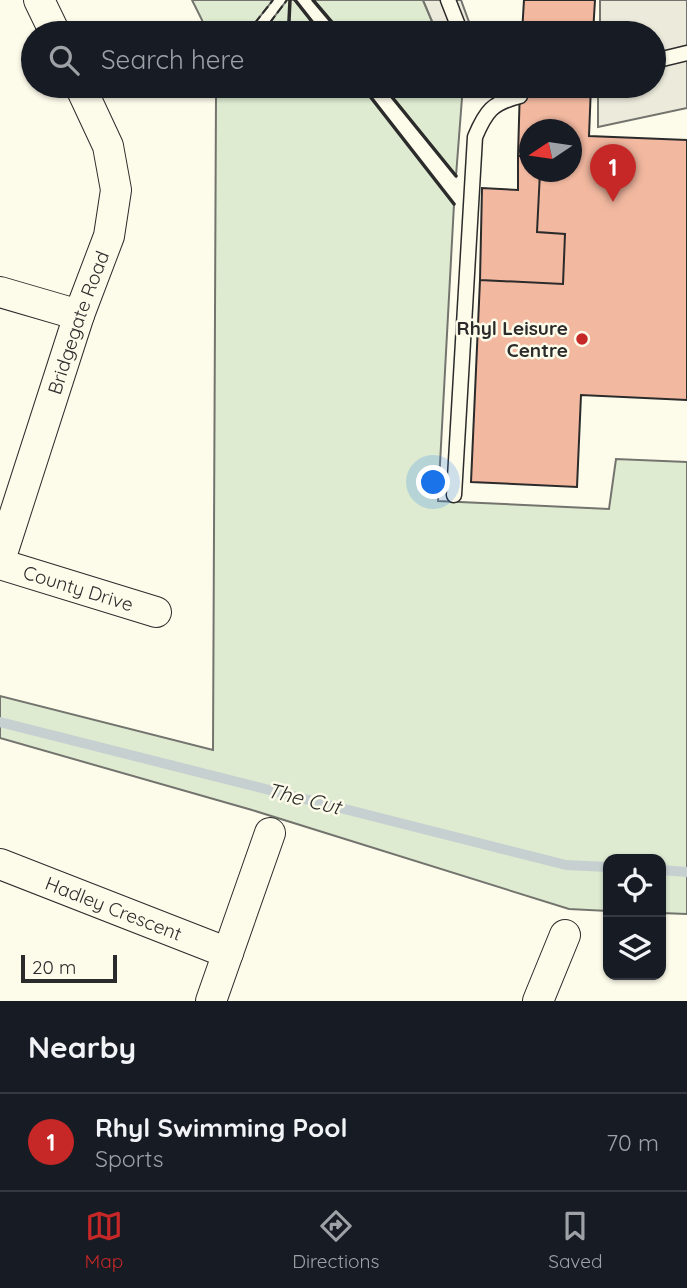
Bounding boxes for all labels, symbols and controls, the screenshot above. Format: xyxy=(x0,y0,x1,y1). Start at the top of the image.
search box xyxy=(21,21,666,98)
icon: search xyxy=(45,41,83,79)
text: Search here xyxy=(101,43,245,76)
north arrow xyxy=(519,119,582,182)
pin: 1 xyxy=(590,144,636,202)
street label: Bridgegate Road xyxy=(42,247,114,397)
place label: Rhyl Leisure Centre xyxy=(457,316,568,362)
marker: Rhyl Leisure Centre xyxy=(574,331,590,347)
your location xyxy=(416,465,450,499)
street label: County Drive xyxy=(20,560,136,616)
water label: The Cut xyxy=(264,776,346,820)
map controls xyxy=(603,854,666,980)
button: locate xyxy=(603,854,666,917)
street label: Hadley Crescent xyxy=(42,871,185,946)
button: layers xyxy=(603,917,666,980)
scale bar xyxy=(21,952,117,984)
text: 20 m xyxy=(32,955,76,979)
text: Nearby xyxy=(28,1028,136,1066)
text: Rhyl Swimming Pool xyxy=(95,1111,348,1144)
text: 1 xyxy=(47,1128,55,1157)
text: 70 m xyxy=(606,1128,659,1157)
text: Sports xyxy=(95,1144,164,1173)
tab: Map xyxy=(85,1207,123,1273)
tab: Directions xyxy=(292,1207,379,1273)
tab: Saved xyxy=(548,1207,603,1273)

